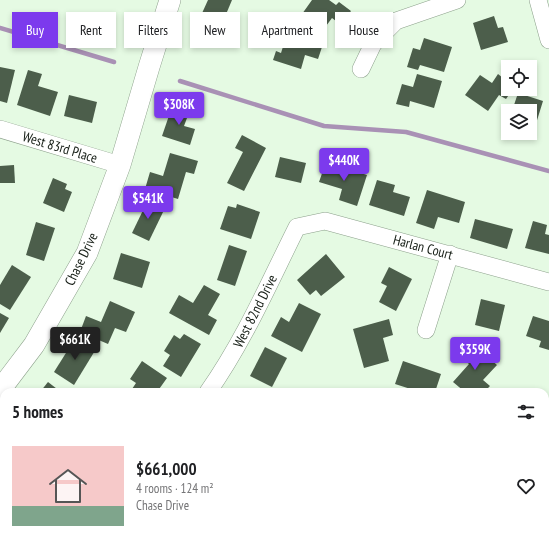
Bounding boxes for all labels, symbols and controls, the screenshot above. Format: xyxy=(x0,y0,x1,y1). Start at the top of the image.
chip: Buy xyxy=(12,12,58,48)
chip: Rent xyxy=(66,12,116,48)
chip: Filters xyxy=(124,12,182,48)
chip: New xyxy=(190,12,240,48)
chip: Apartment xyxy=(248,12,327,48)
chip: House xyxy=(335,12,393,48)
map controls xyxy=(501,60,537,140)
button: locate xyxy=(501,60,537,96)
pin: $308K xyxy=(151,92,207,126)
text: $308K xyxy=(163,96,195,113)
button: layers xyxy=(501,104,537,140)
street label: West 83rd Place xyxy=(20,127,100,167)
pin: $440K xyxy=(316,148,372,182)
text: $440K xyxy=(328,152,360,169)
pin: $541K xyxy=(120,186,176,220)
text: $541K xyxy=(132,190,164,207)
street label: Chase Drive xyxy=(60,229,102,289)
street label: Harlan Court xyxy=(391,230,455,264)
street label: West 82nd Drive xyxy=(229,271,281,350)
pin: $661K xyxy=(47,327,103,361)
text: $661K xyxy=(59,331,91,348)
pin: $359K xyxy=(447,337,503,371)
text: $359K xyxy=(459,341,491,358)
text: 5 homes xyxy=(12,401,63,423)
icon: filters xyxy=(515,401,537,423)
text: $661,000 xyxy=(136,458,197,480)
icon: home xyxy=(44,462,92,510)
icon: heart xyxy=(515,475,537,497)
text: 4 rooms · 124 m² xyxy=(136,480,214,497)
text: Chase Drive xyxy=(136,497,189,514)

